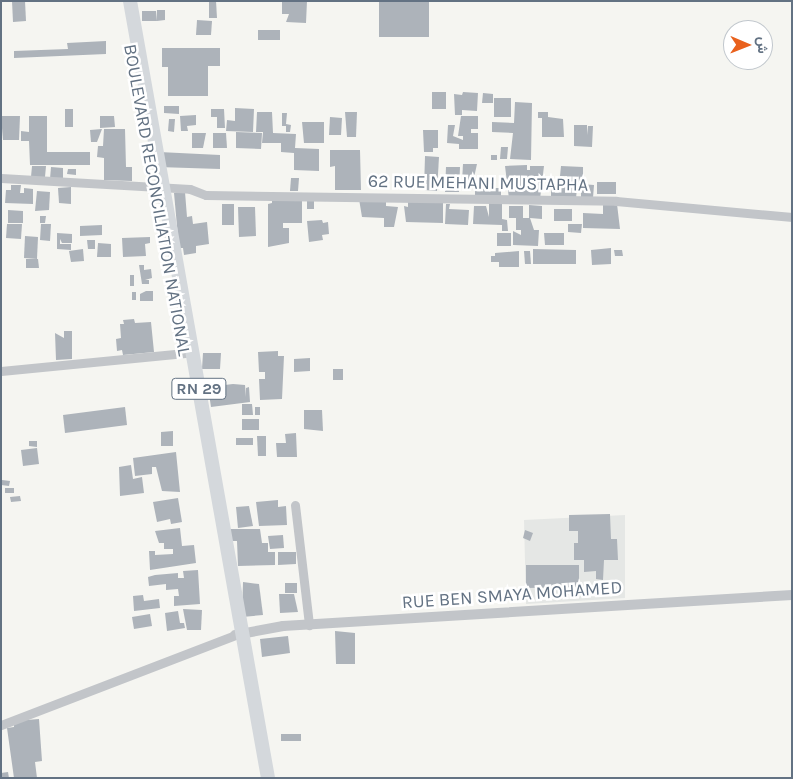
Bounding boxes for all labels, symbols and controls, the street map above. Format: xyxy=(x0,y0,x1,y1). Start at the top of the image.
north arrow xyxy=(723,20,773,70)
text: ش xyxy=(754,37,771,54)
street label: BOULEVARD RECONCILIATION NATIONAL xyxy=(119,42,195,358)
street label: 62 RUE MEHANI MUSTAPHA xyxy=(368,170,588,196)
road number: RN 29 xyxy=(170,376,228,402)
street label: RUE BEN SMAYA MOHAMED xyxy=(401,577,623,613)

